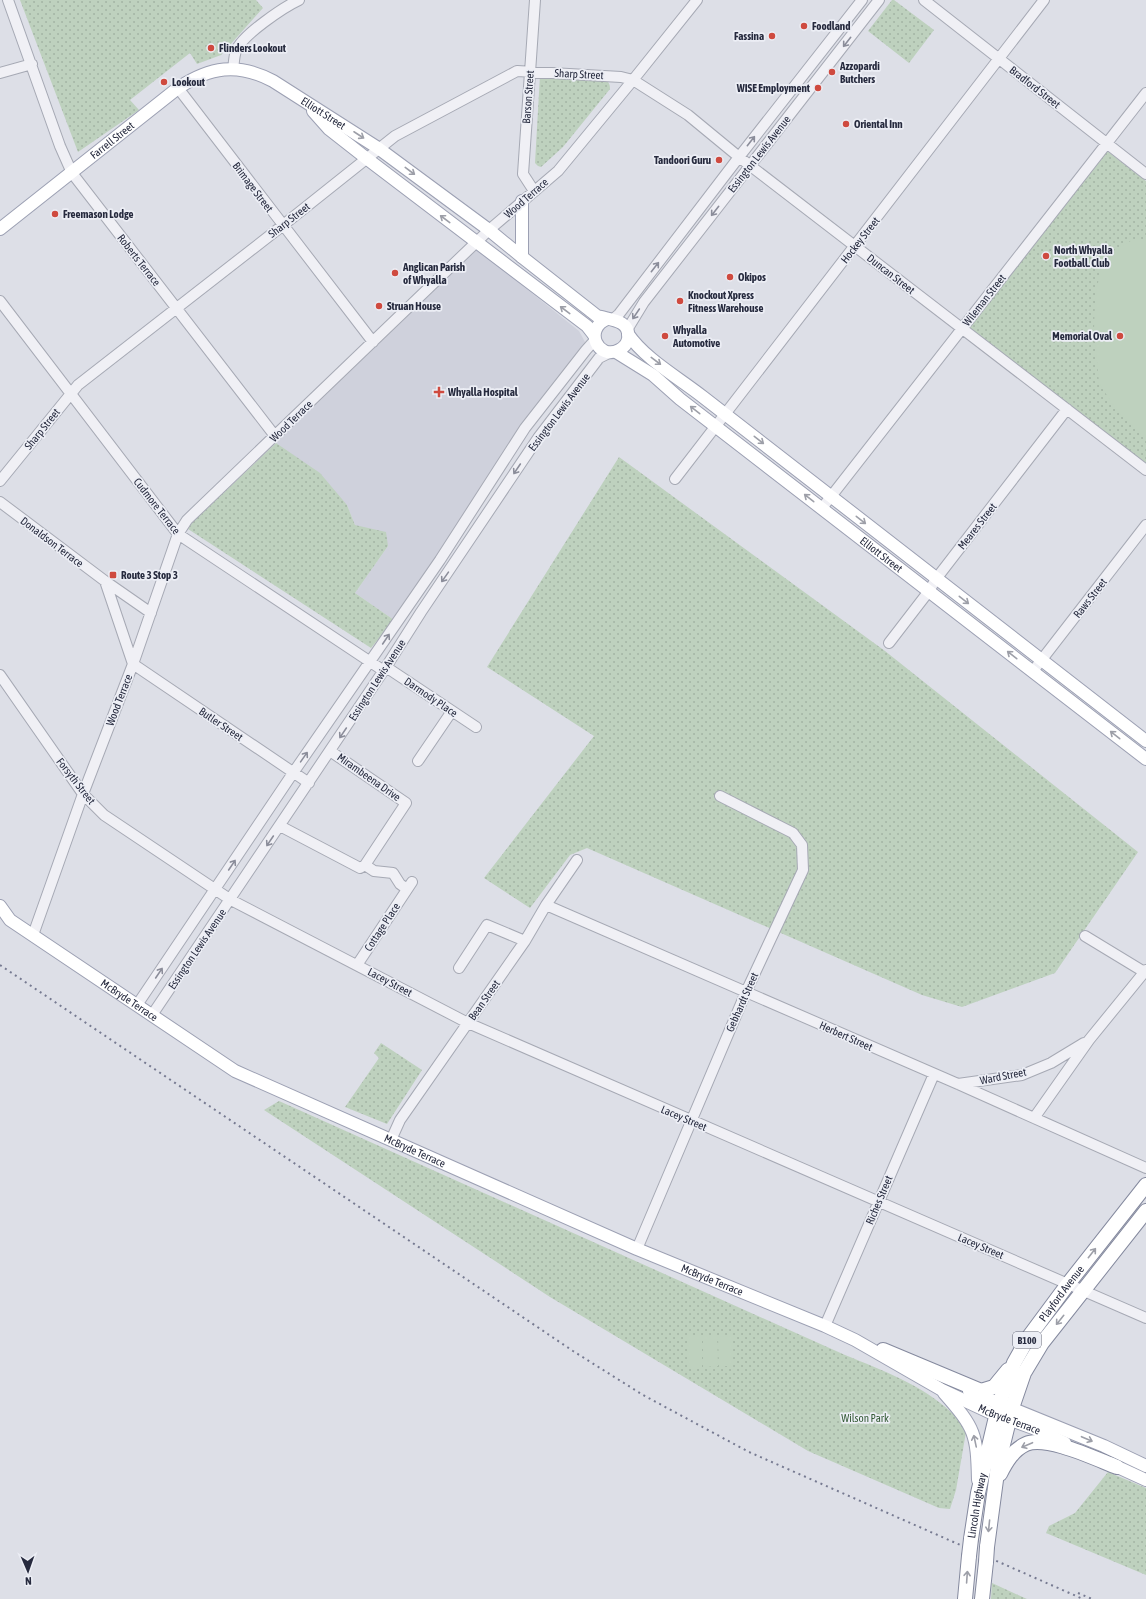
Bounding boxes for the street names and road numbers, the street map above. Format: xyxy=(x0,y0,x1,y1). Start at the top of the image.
street label: Bradford Street xyxy=(1007,64,1063,110)
street label: Sharp Street xyxy=(554,67,604,81)
street label: Barson Street xyxy=(520,70,536,124)
street label: Elliott Street xyxy=(299,95,348,132)
street label: Essington Lewis Avenue xyxy=(725,113,793,195)
street label: Farrell Street xyxy=(88,119,136,161)
street label: Brimage Street xyxy=(230,160,276,214)
street label: Wood Terrace xyxy=(502,176,550,220)
street label: Sharp Street xyxy=(266,200,312,240)
street label: Hockey Street xyxy=(838,215,882,265)
street label: Roberts Terrace xyxy=(115,232,163,288)
street label: Duncan Street xyxy=(865,252,917,296)
street label: Wileman Street xyxy=(960,272,1008,328)
street label: Essington Lewis Avenue xyxy=(526,371,592,453)
street label: Wood Terrace xyxy=(267,398,315,444)
street label: Sharp Street xyxy=(22,406,62,452)
street label: Cudmore Terrace xyxy=(131,476,183,536)
street label: Meares Street xyxy=(955,501,999,551)
street label: Donaldson Terrace xyxy=(18,515,86,569)
street label: Elliott Street xyxy=(858,534,905,575)
street label: Raws Street xyxy=(1071,576,1109,620)
street label: Essington Lewis Avenue xyxy=(346,637,408,723)
street label: Wood Terrace xyxy=(104,672,134,728)
street label: Darmody Place xyxy=(402,675,460,719)
street label: Butler Street xyxy=(197,705,245,743)
street label: Mirambeena Drive xyxy=(335,751,403,803)
street label: Forsyth Street xyxy=(54,756,98,806)
street label: Cottage Place xyxy=(362,901,402,953)
street label: Essington Lewis Avenue xyxy=(166,907,228,991)
street label: Lacey Street xyxy=(366,965,414,999)
street label: Gebhardt Street xyxy=(724,970,760,1034)
street label: McBryde Terrace xyxy=(99,977,160,1023)
street label: Bean Street xyxy=(466,978,502,1022)
street label: Herbert Street xyxy=(818,1019,874,1053)
street label: Ward Street xyxy=(979,1066,1027,1086)
street label: Lacey Street xyxy=(659,1103,709,1133)
street label: McBryde Terrace xyxy=(382,1132,447,1169)
street label: Riches Street xyxy=(863,1174,895,1226)
street label: Lacey Street xyxy=(956,1231,1006,1261)
street label: McBryde Terrace xyxy=(679,1262,745,1298)
street label: Playford Avenue xyxy=(1036,1263,1086,1324)
road number: B100 xyxy=(1013,1332,1041,1348)
street label: McBryde Terrace xyxy=(976,1402,1043,1437)
street label: Lincoln Highway xyxy=(965,1471,989,1539)

